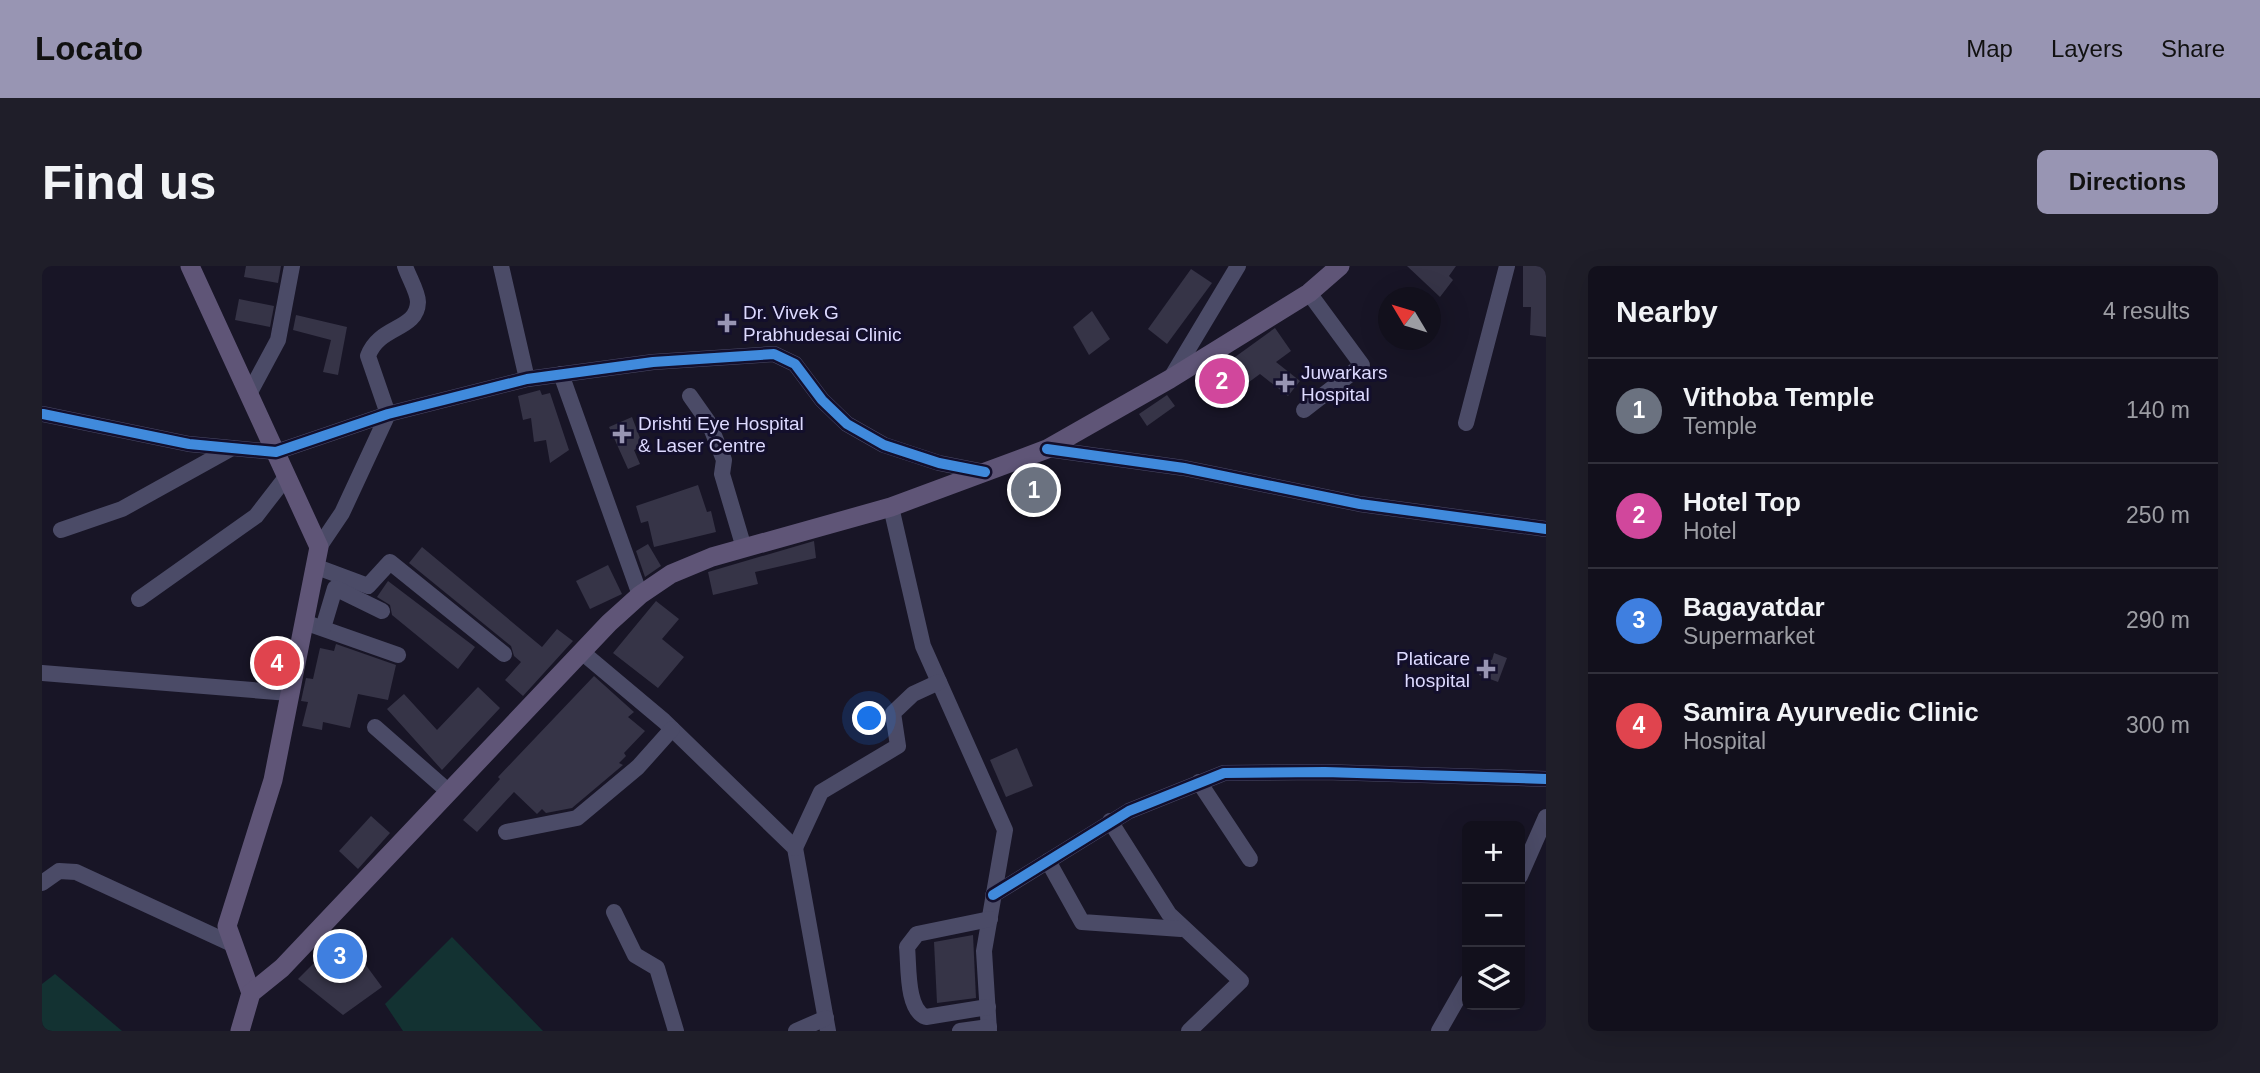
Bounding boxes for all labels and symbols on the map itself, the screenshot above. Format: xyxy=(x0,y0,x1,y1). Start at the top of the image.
north arrow xyxy=(1378,287,1441,350)
place label: Dr. Vivek G Prabhudesai Clinic xyxy=(743,302,901,345)
marker: Dr. Vivek G Prabhudesai Clinic xyxy=(717,313,737,333)
pin: 2 xyxy=(1199,355,1245,407)
place label: Juwarkars Hospital xyxy=(1301,362,1388,405)
marker: Juwarkars Hospital xyxy=(1275,373,1295,393)
place label: Drishti Eye Hospital & Laser Centre xyxy=(638,413,804,456)
marker: Drishti Eye Hospital & Laser Centre xyxy=(612,424,632,444)
pin: 1 xyxy=(1011,464,1057,516)
pin: 4 xyxy=(254,637,300,689)
place label: Platicare hospital xyxy=(1396,648,1470,691)
marker: Platicare hospital xyxy=(1476,659,1496,679)
your location xyxy=(852,701,886,735)
pin: 3 xyxy=(317,930,363,982)

